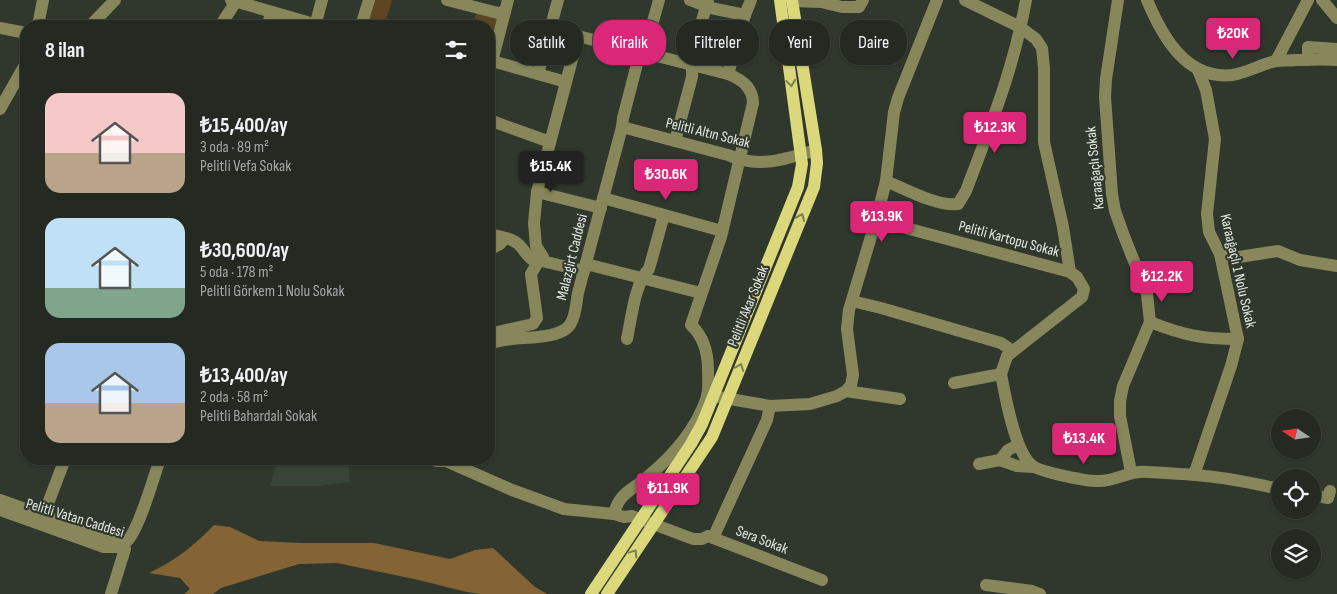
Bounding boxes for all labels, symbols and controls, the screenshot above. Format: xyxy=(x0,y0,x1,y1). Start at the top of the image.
pin: ₺20K xyxy=(1203,18,1263,60)
chip: Satılık xyxy=(510,20,583,65)
chip: Kiralık xyxy=(593,20,666,65)
chip: Filtreler xyxy=(676,20,759,65)
chip: Yeni xyxy=(769,20,830,65)
chip: Daire xyxy=(840,20,907,65)
text: ₺20K xyxy=(1217,24,1249,43)
icon: filters xyxy=(442,36,470,64)
text: 8 ilan xyxy=(45,38,85,63)
one-way arrow xyxy=(785,79,796,87)
pin: ₺12.3K xyxy=(954,112,1036,154)
icon: home xyxy=(85,113,145,173)
text: ₺15,400/ay xyxy=(200,113,288,138)
street label: Pelitli Altın Sokak xyxy=(664,113,753,153)
text: ₺12.3K xyxy=(974,118,1016,137)
street label: Karaağaçlı Sokak xyxy=(1081,125,1109,211)
text: 3 oda · 89 m² xyxy=(200,138,269,157)
pin: ₺15.4K xyxy=(510,150,592,193)
text: Pelitli Vefa Sokak xyxy=(200,157,291,176)
text: ₺15.4K xyxy=(530,157,572,176)
pin: ₺30.6K xyxy=(625,158,707,201)
text: ₺30.6K xyxy=(645,165,687,184)
pin: ₺13.9K xyxy=(841,200,923,243)
text: ₺13.9K xyxy=(861,207,903,226)
street label: Malazgirt Caddesi xyxy=(552,212,592,302)
street label: Karaağaçlı 1 Nolu Sokak xyxy=(1216,212,1260,330)
one-way arrow xyxy=(795,213,806,222)
street label: Pelitli Kartopu Sokak xyxy=(957,216,1062,262)
icon: home xyxy=(85,238,145,298)
text: ₺30,600/ay xyxy=(200,238,289,263)
pin: ₺12.2K xyxy=(1121,260,1203,303)
street label: Pelitli Akar Sokak xyxy=(723,262,773,349)
text: 5 oda · 178 m² xyxy=(200,263,273,282)
text: ₺12.2K xyxy=(1141,267,1183,286)
text: Pelitli Görkem 1 Nolu Sokak xyxy=(200,282,345,301)
icon: home xyxy=(85,363,145,423)
text: ₺13,400/ay xyxy=(200,363,288,388)
one-way arrow xyxy=(735,364,745,372)
text: 2 oda · 58 m² xyxy=(200,388,268,407)
text: Pelitli Bahardalı Sokak xyxy=(200,407,317,426)
north arrow xyxy=(1271,409,1321,459)
map controls xyxy=(1271,409,1321,579)
pin: ₺13.4K xyxy=(1043,422,1125,465)
text: ₺13.4K xyxy=(1063,429,1105,448)
button: locate xyxy=(1271,469,1321,519)
pin: ₺11.9K xyxy=(627,472,709,515)
text: ₺11.9K xyxy=(648,479,688,498)
street label: Pelitli Vatan Caddesi xyxy=(24,494,127,542)
street label: Sera Sokak xyxy=(733,521,791,559)
button: layers xyxy=(1271,529,1321,579)
one-way arrow xyxy=(628,550,638,559)

